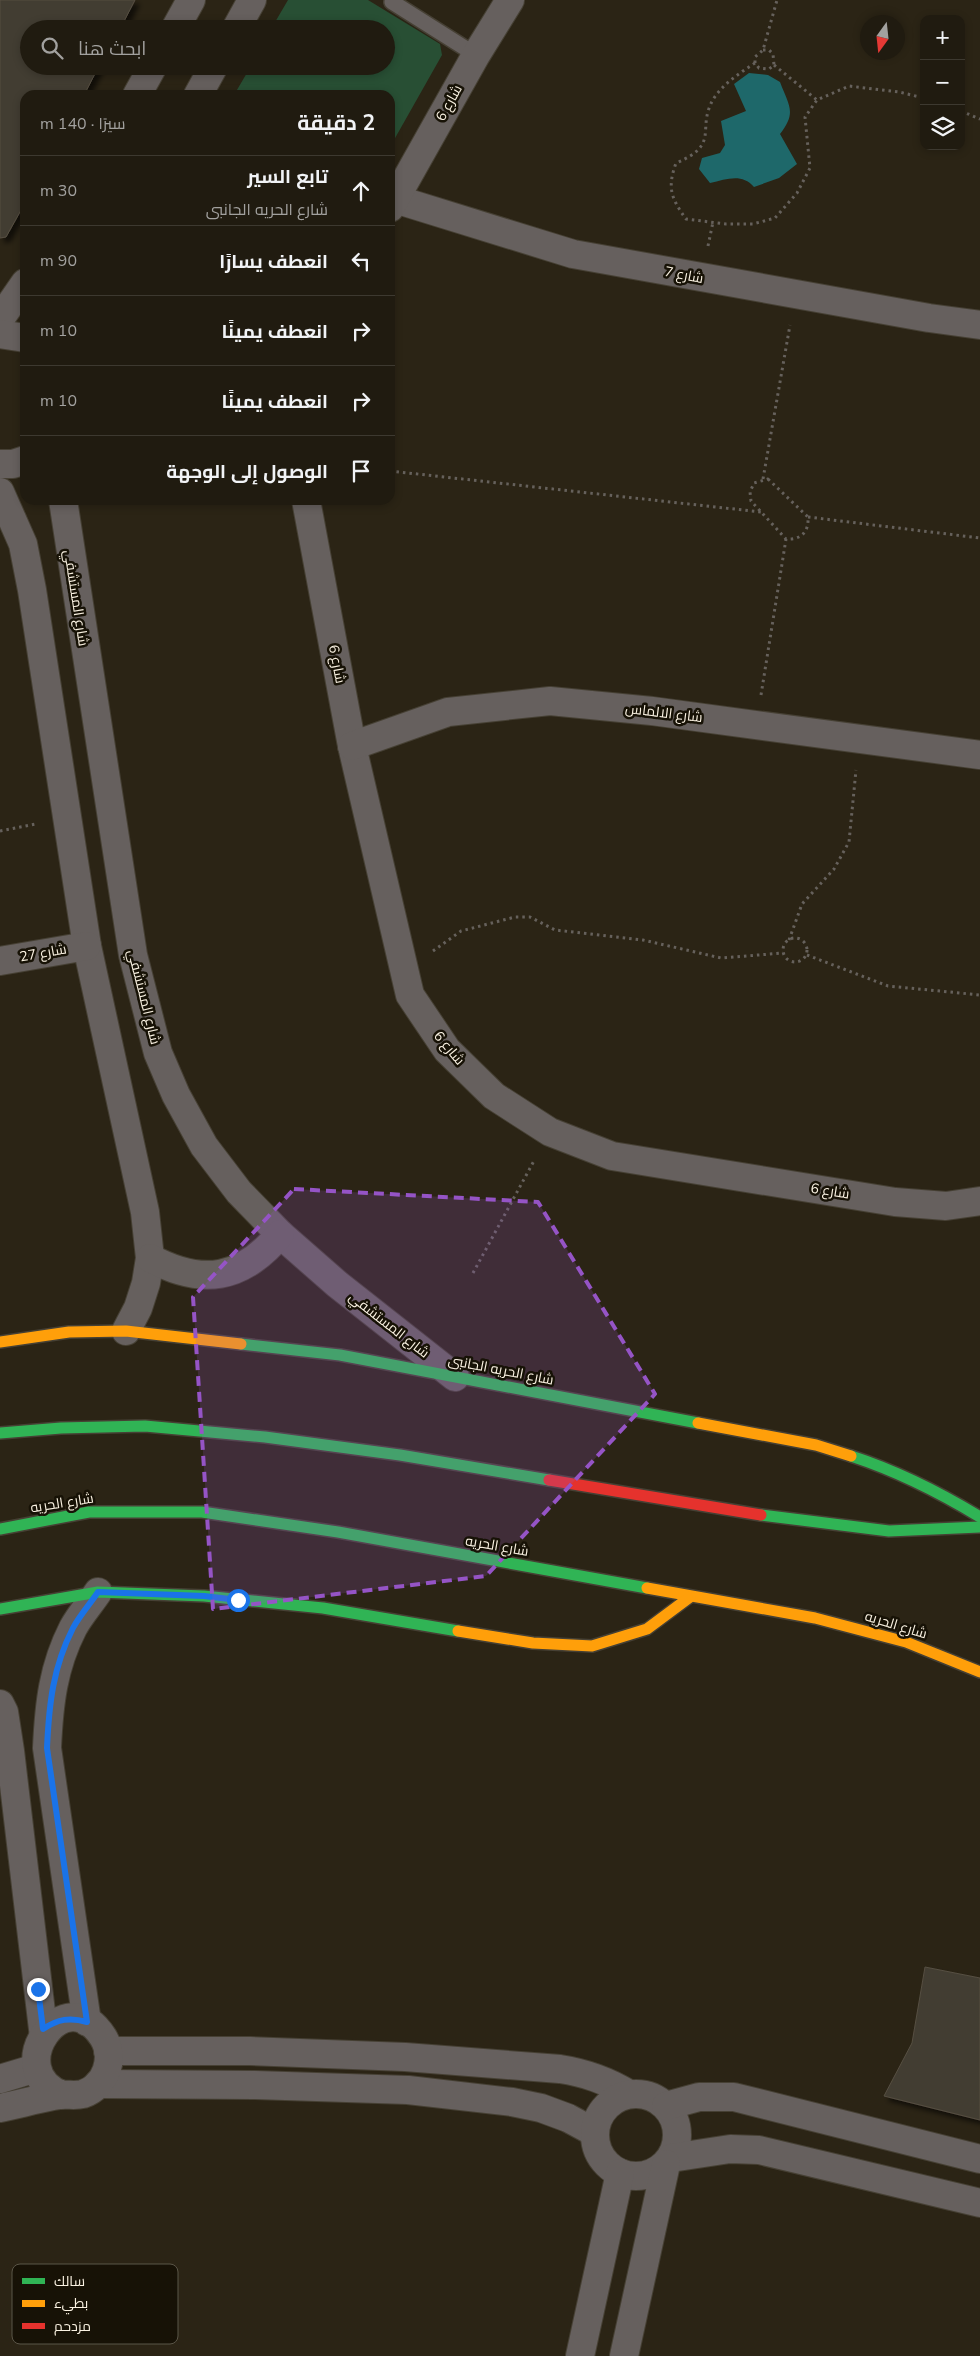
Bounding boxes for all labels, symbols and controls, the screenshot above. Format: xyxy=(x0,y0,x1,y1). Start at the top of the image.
north arrow xyxy=(860,15,905,60)
map controls xyxy=(920,15,965,150)
button: + xyxy=(920,15,965,60)
search box xyxy=(20,20,395,75)
icon: search xyxy=(38,34,66,62)
text: ابحث هنا xyxy=(78,36,146,62)
button: − xyxy=(920,60,965,105)
street label: شارع 6 xyxy=(431,81,467,125)
button: layers xyxy=(920,105,965,150)
text: 2 دقيقة xyxy=(297,109,375,137)
text: سيرًا · 140 m xyxy=(40,113,126,135)
text: تابع السير xyxy=(247,164,328,190)
icon: ahead xyxy=(347,177,375,205)
text: 30 m xyxy=(40,180,77,202)
text: شارع الحريه الجانبى xyxy=(206,199,328,221)
icon: left xyxy=(347,247,375,275)
text: انعطف يسارًا xyxy=(219,249,328,275)
text: 90 m xyxy=(40,250,77,272)
street label: شارع 7 xyxy=(663,262,705,288)
icon: right xyxy=(347,317,375,345)
text: انعطف يمينًا xyxy=(222,319,328,345)
text: 10 m xyxy=(40,320,77,342)
icon: right xyxy=(347,387,375,415)
text: انعطف يمينًا xyxy=(222,389,328,415)
text: 10 m xyxy=(40,390,77,412)
icon: arrive xyxy=(347,457,375,485)
text: الوصول إلى الوجهة xyxy=(166,459,328,485)
street label: شارع المستشفي xyxy=(57,548,93,648)
street label: شارع 6 xyxy=(324,643,350,685)
street label: شارع الالماس xyxy=(624,699,704,727)
street label: شارع 27 xyxy=(18,940,68,966)
street label: شارع المستشفي xyxy=(121,947,165,1047)
street label: شارع 6 xyxy=(429,1027,469,1069)
street label: شارع 6 xyxy=(809,1179,851,1203)
street label: شارع المستشفي xyxy=(344,1288,433,1364)
street label: شارع الحريه الجانبى xyxy=(447,1350,555,1390)
street label: شارع الحريه xyxy=(29,1489,95,1517)
street label: شارع الحريه xyxy=(464,1531,530,1561)
route start xyxy=(227,1589,250,1612)
street label: شارع الحريه xyxy=(863,1607,929,1643)
route end xyxy=(27,1978,50,2001)
legend xyxy=(12,2264,178,2344)
text: سالك xyxy=(54,2272,85,2291)
text: بطيء xyxy=(54,2294,88,2315)
text: مزدحم xyxy=(54,2317,91,2336)

